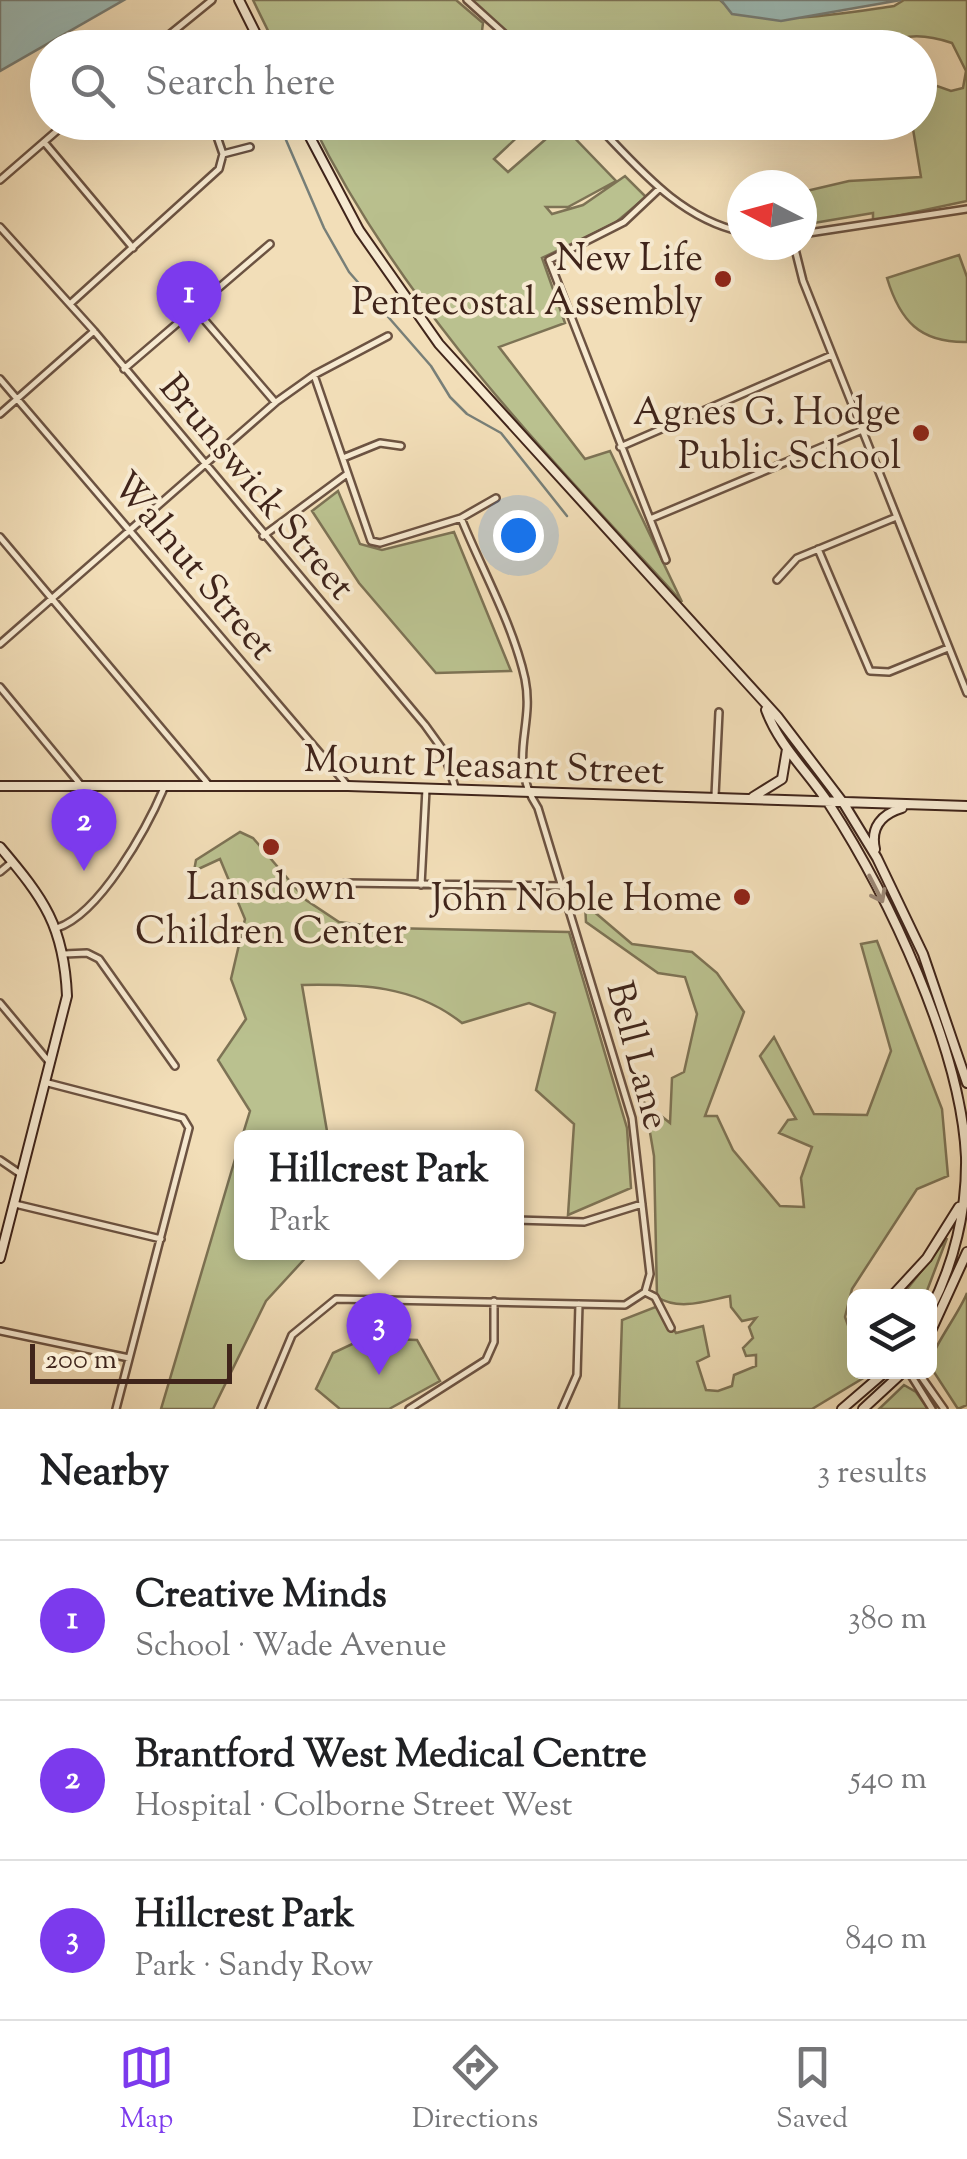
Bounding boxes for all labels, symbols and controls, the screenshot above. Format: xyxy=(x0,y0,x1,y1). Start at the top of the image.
search box xyxy=(30,30,937,140)
icon: search xyxy=(65,58,120,113)
text: Search here xyxy=(145,58,336,112)
north arrow xyxy=(727,170,817,260)
place label: New Life Pentecostal Assembly xyxy=(351,234,703,332)
pin: 1 xyxy=(156,260,222,343)
marker: New Life Pentecostal Assembly xyxy=(712,268,734,290)
street label: Brunswick Street xyxy=(144,364,366,613)
place label: Agnes G. Hodge Public School xyxy=(633,388,901,486)
marker: Agnes G. Hodge Public School xyxy=(910,422,932,444)
street label: Walnut Street xyxy=(97,462,287,674)
your location xyxy=(493,510,544,561)
street label: Mount Pleasant Street xyxy=(303,735,665,801)
pin: 2 xyxy=(52,788,116,871)
marker: Lansdown Children Center xyxy=(260,836,282,858)
place label: Lansdown Children Center xyxy=(135,863,407,961)
place label: John Noble Home xyxy=(429,874,722,928)
one-way arrow xyxy=(867,874,886,903)
marker: John Noble Home xyxy=(731,886,753,908)
street label: Bell Lane xyxy=(590,976,681,1136)
popup xyxy=(234,1130,524,1260)
text: Hillcrest Park xyxy=(269,1145,489,1199)
text: Park xyxy=(269,1199,330,1245)
map controls xyxy=(847,1289,937,1379)
button: layers xyxy=(847,1289,937,1379)
pin: 3 xyxy=(346,1292,412,1375)
scale bar xyxy=(30,1339,232,1384)
text: 200 m xyxy=(45,1341,117,1381)
text: Nearby xyxy=(40,1444,169,1504)
text: 3 results xyxy=(817,1451,927,1497)
text: Creative Minds xyxy=(135,1570,387,1624)
text: 1 xyxy=(67,1597,78,1643)
text: 380 m xyxy=(848,1597,927,1643)
text: School · Wade Avenue xyxy=(135,1624,447,1670)
text: Brantford West Medical Centre xyxy=(135,1730,647,1784)
text: 2 xyxy=(65,1757,80,1803)
text: 540 m xyxy=(850,1757,927,1803)
text: Hospital · Colborne Street West xyxy=(135,1784,572,1830)
text: Hillcrest Park xyxy=(135,1890,355,1944)
text: 3 xyxy=(66,1917,79,1963)
text: 840 m xyxy=(845,1917,927,1963)
text: Park · Sandy Row xyxy=(135,1944,373,1990)
tab: Map xyxy=(119,2040,174,2140)
tab: Directions xyxy=(412,2040,538,2140)
tab: Saved xyxy=(776,2040,848,2140)

